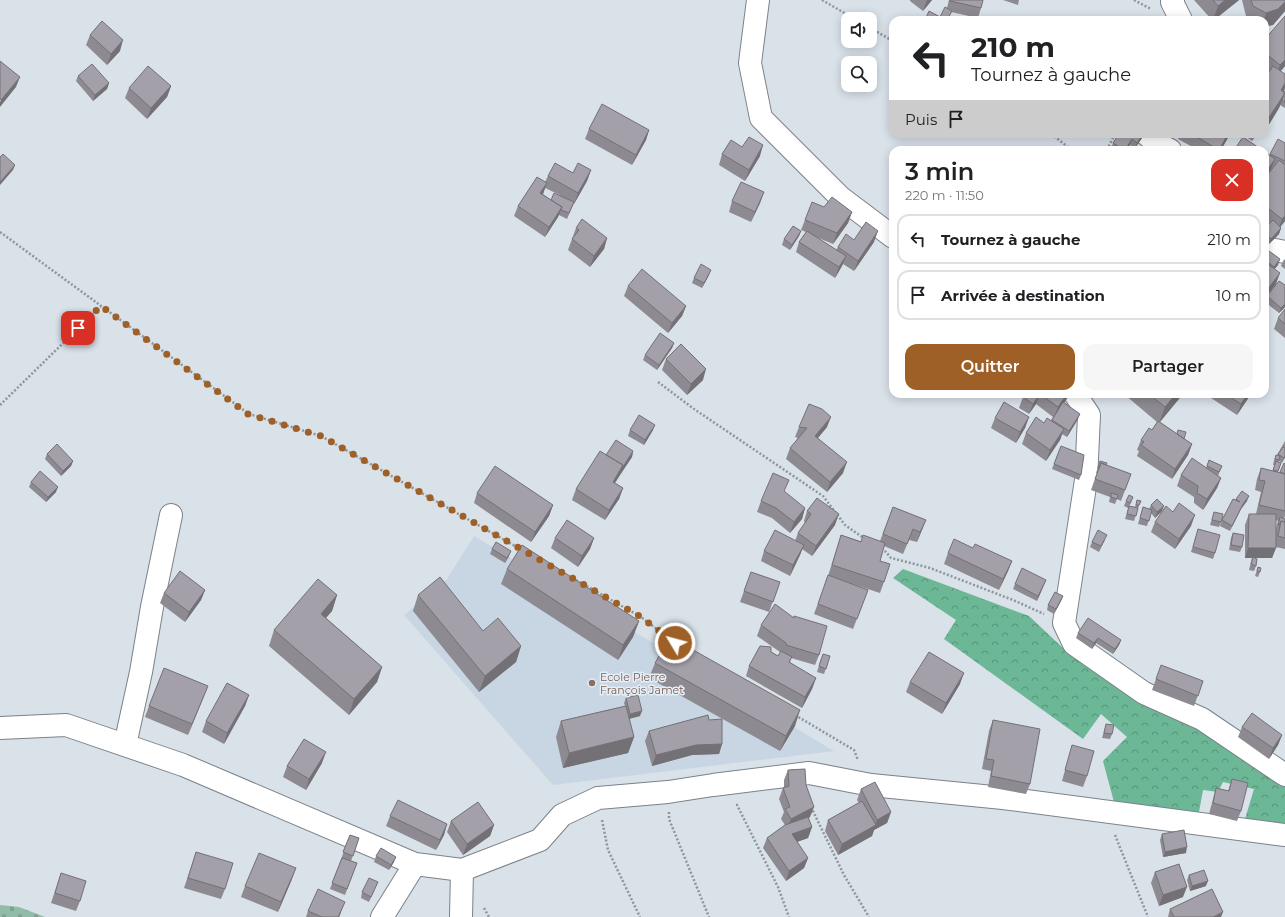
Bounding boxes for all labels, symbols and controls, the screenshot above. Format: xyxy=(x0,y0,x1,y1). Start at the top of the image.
map controls xyxy=(841,12,877,92)
button: sound xyxy=(841,12,877,48)
text: 210 m xyxy=(971,30,1055,64)
icon: left xyxy=(905,32,957,84)
button: search xyxy=(841,56,877,92)
text: Tournez à gauche xyxy=(971,64,1131,86)
icon: arrive xyxy=(945,108,967,130)
text: Puis xyxy=(905,110,937,129)
text: 3 min xyxy=(905,157,974,186)
button: close xyxy=(1211,159,1253,201)
text: 220 m · 11:50 xyxy=(905,187,984,203)
icon: left xyxy=(907,228,929,250)
text: Tournez à gauche xyxy=(941,230,1080,249)
text: 210 m xyxy=(1207,230,1251,249)
icon: arrive xyxy=(907,284,929,306)
text: Arrivée à destination xyxy=(941,286,1105,305)
text: 10 m xyxy=(1216,286,1251,305)
pin xyxy=(61,311,95,345)
icon: arrive xyxy=(67,317,89,339)
button: Quitter xyxy=(905,344,1075,390)
button: Partager xyxy=(1083,344,1253,390)
position arrow xyxy=(654,622,696,664)
place label: Ecole Pierre François Jamet xyxy=(600,670,684,697)
marker: Ecole Pierre François Jamet xyxy=(587,678,597,688)

